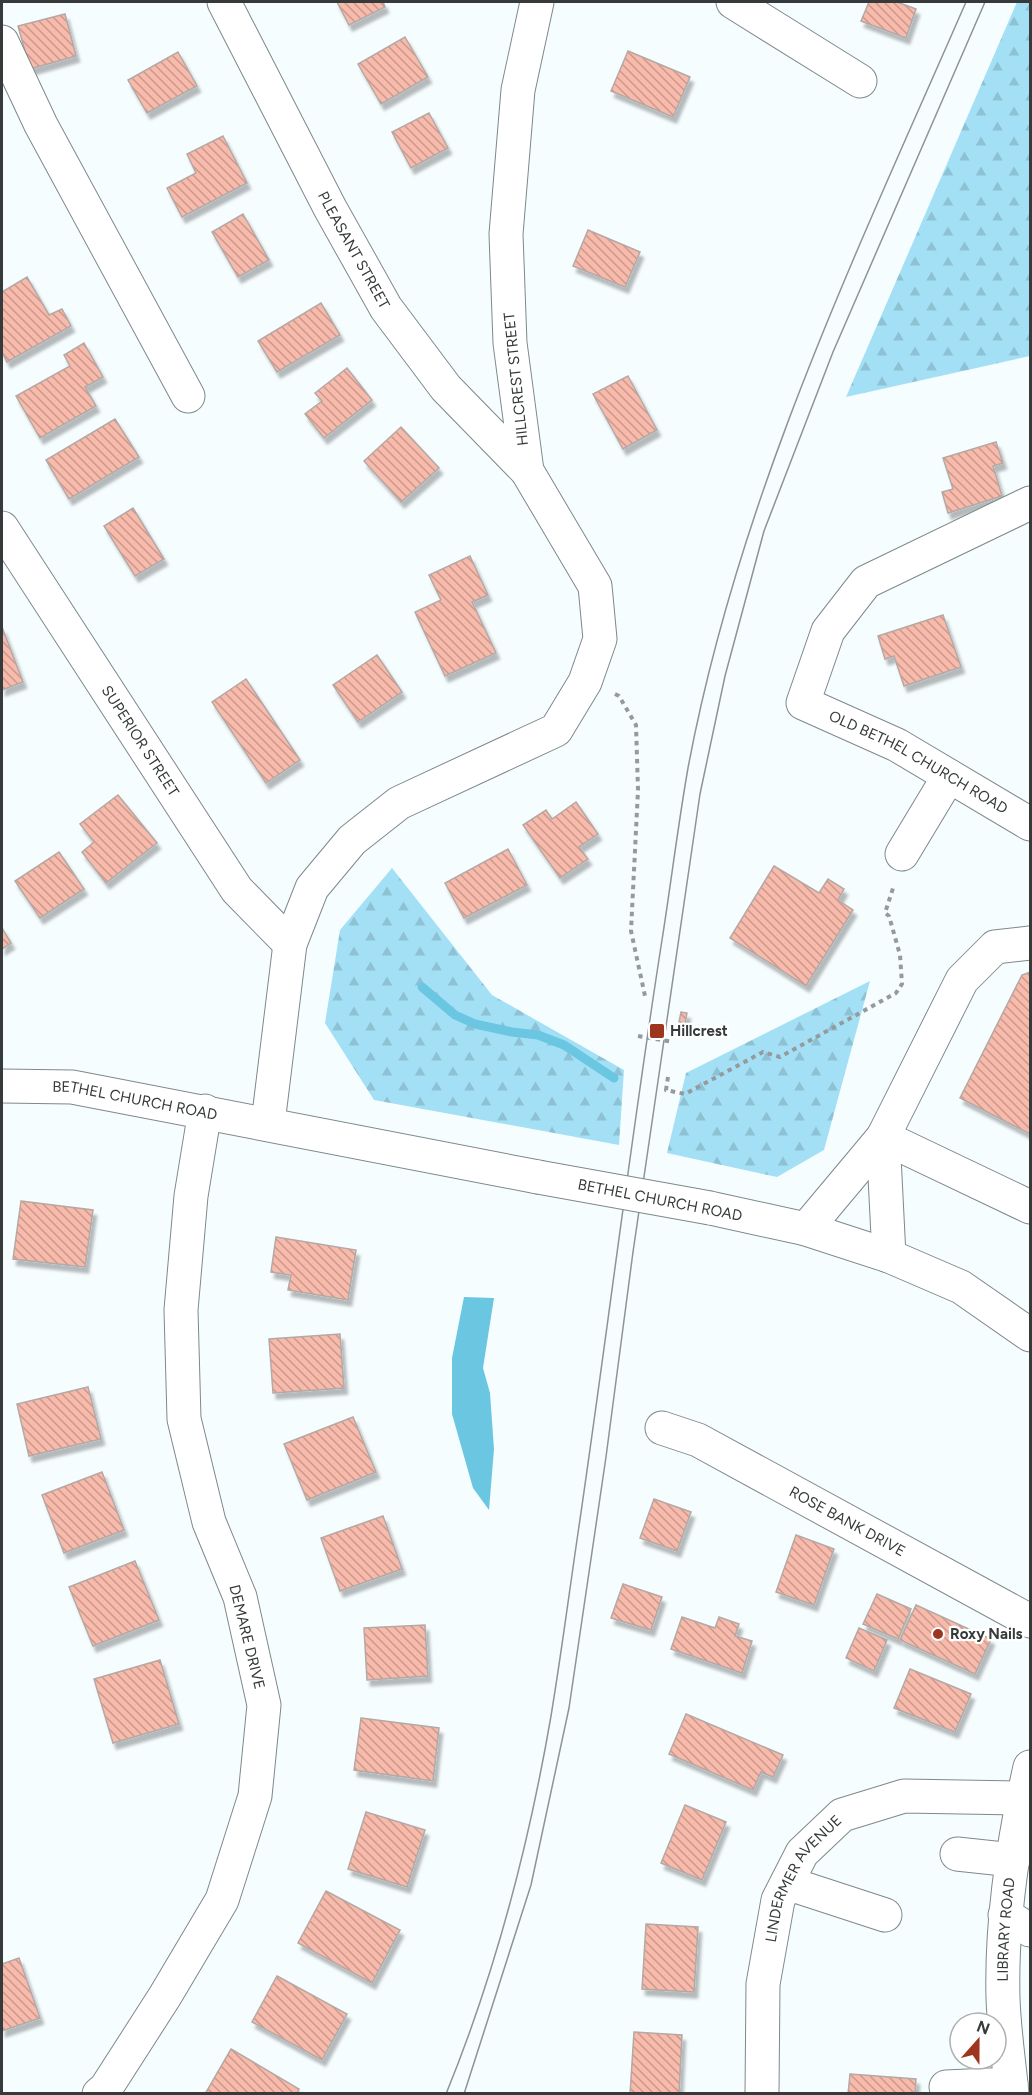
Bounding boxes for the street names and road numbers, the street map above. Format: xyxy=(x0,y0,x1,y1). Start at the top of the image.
street label: PLEASANT STREET xyxy=(314,188,394,313)
street label: HILLCREST STREET xyxy=(500,311,532,447)
street label: SUPERIOR STREET xyxy=(98,682,183,800)
street label: OLD BETHEL CHURCH ROAD xyxy=(826,707,1011,818)
street label: BETHEL CHURCH ROAD xyxy=(52,1078,219,1124)
street label: BETHEL CHURCH ROAD xyxy=(576,1175,744,1225)
street label: ROSE BANK DRIVE xyxy=(786,1482,909,1560)
street label: DEMARE DRIVE xyxy=(225,1583,269,1691)
street label: LINDERMER AVENUE xyxy=(762,1811,845,1944)
street label: LIBRARY ROAD xyxy=(994,1876,1019,1982)

